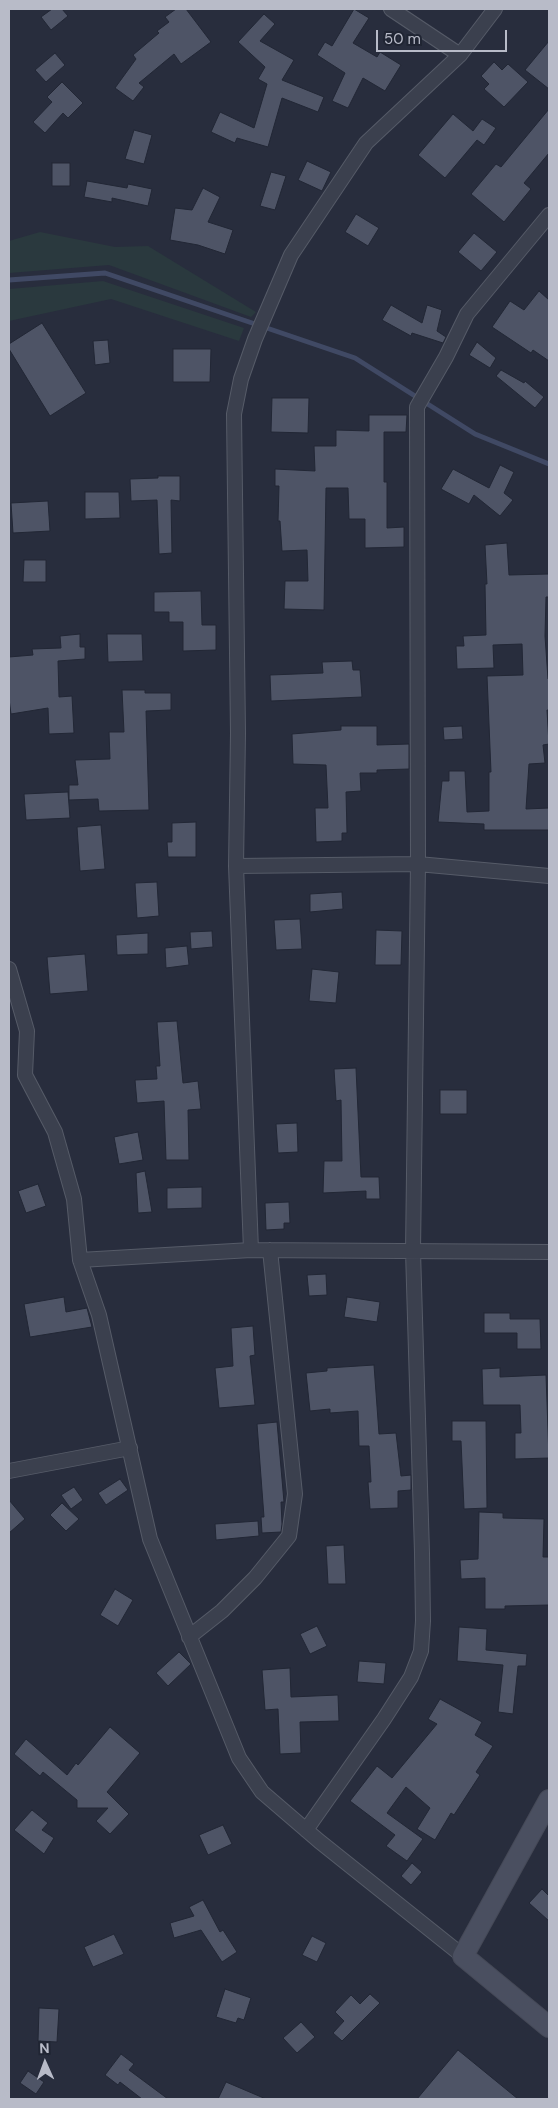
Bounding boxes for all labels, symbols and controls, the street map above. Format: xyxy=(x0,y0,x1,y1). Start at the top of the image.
scale bar xyxy=(378,20,509,52)
text: 50 m xyxy=(384,29,421,49)
north arrow xyxy=(20,2038,70,2088)
text: N xyxy=(39,2039,50,2057)

